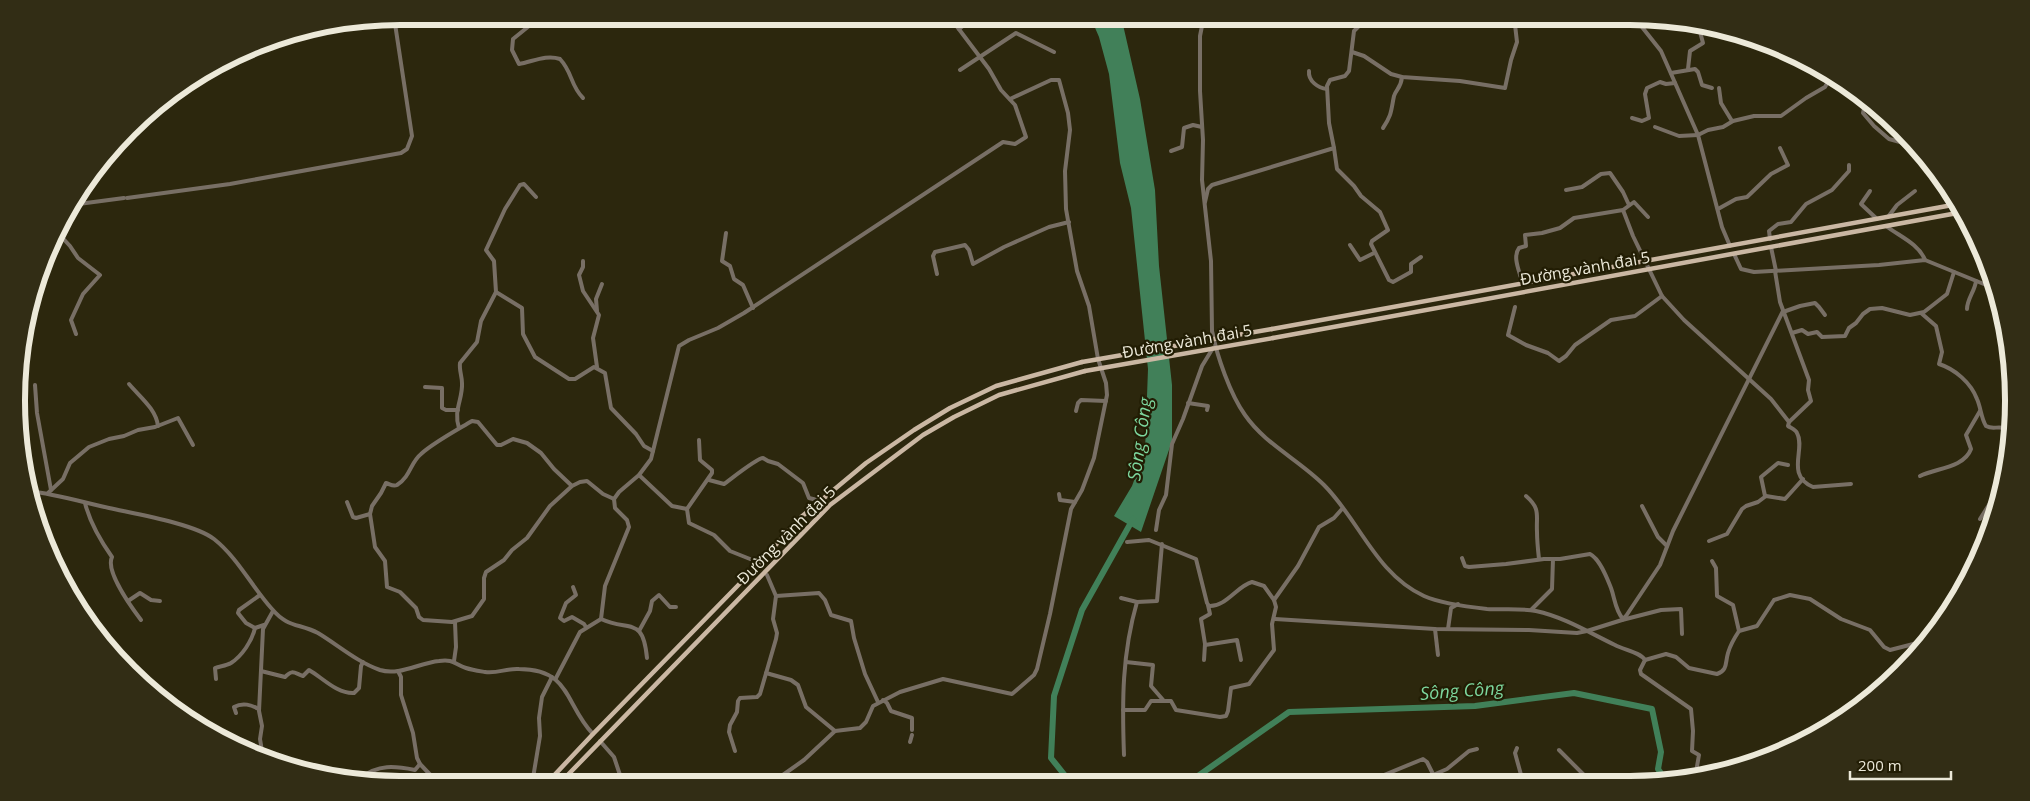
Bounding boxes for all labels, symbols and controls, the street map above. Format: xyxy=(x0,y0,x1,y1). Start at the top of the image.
street label: Đường vành đai 5 xyxy=(1518,246,1652,290)
street label: Đường vành đai 5 xyxy=(1120,319,1254,363)
water label: Sông Công xyxy=(1121,395,1157,482)
street label: Đường vành đai 5 xyxy=(732,481,840,589)
water label: Sông Công xyxy=(1419,675,1505,705)
scale bar xyxy=(1850,748,1951,780)
text: 200 m xyxy=(1858,755,1902,775)

